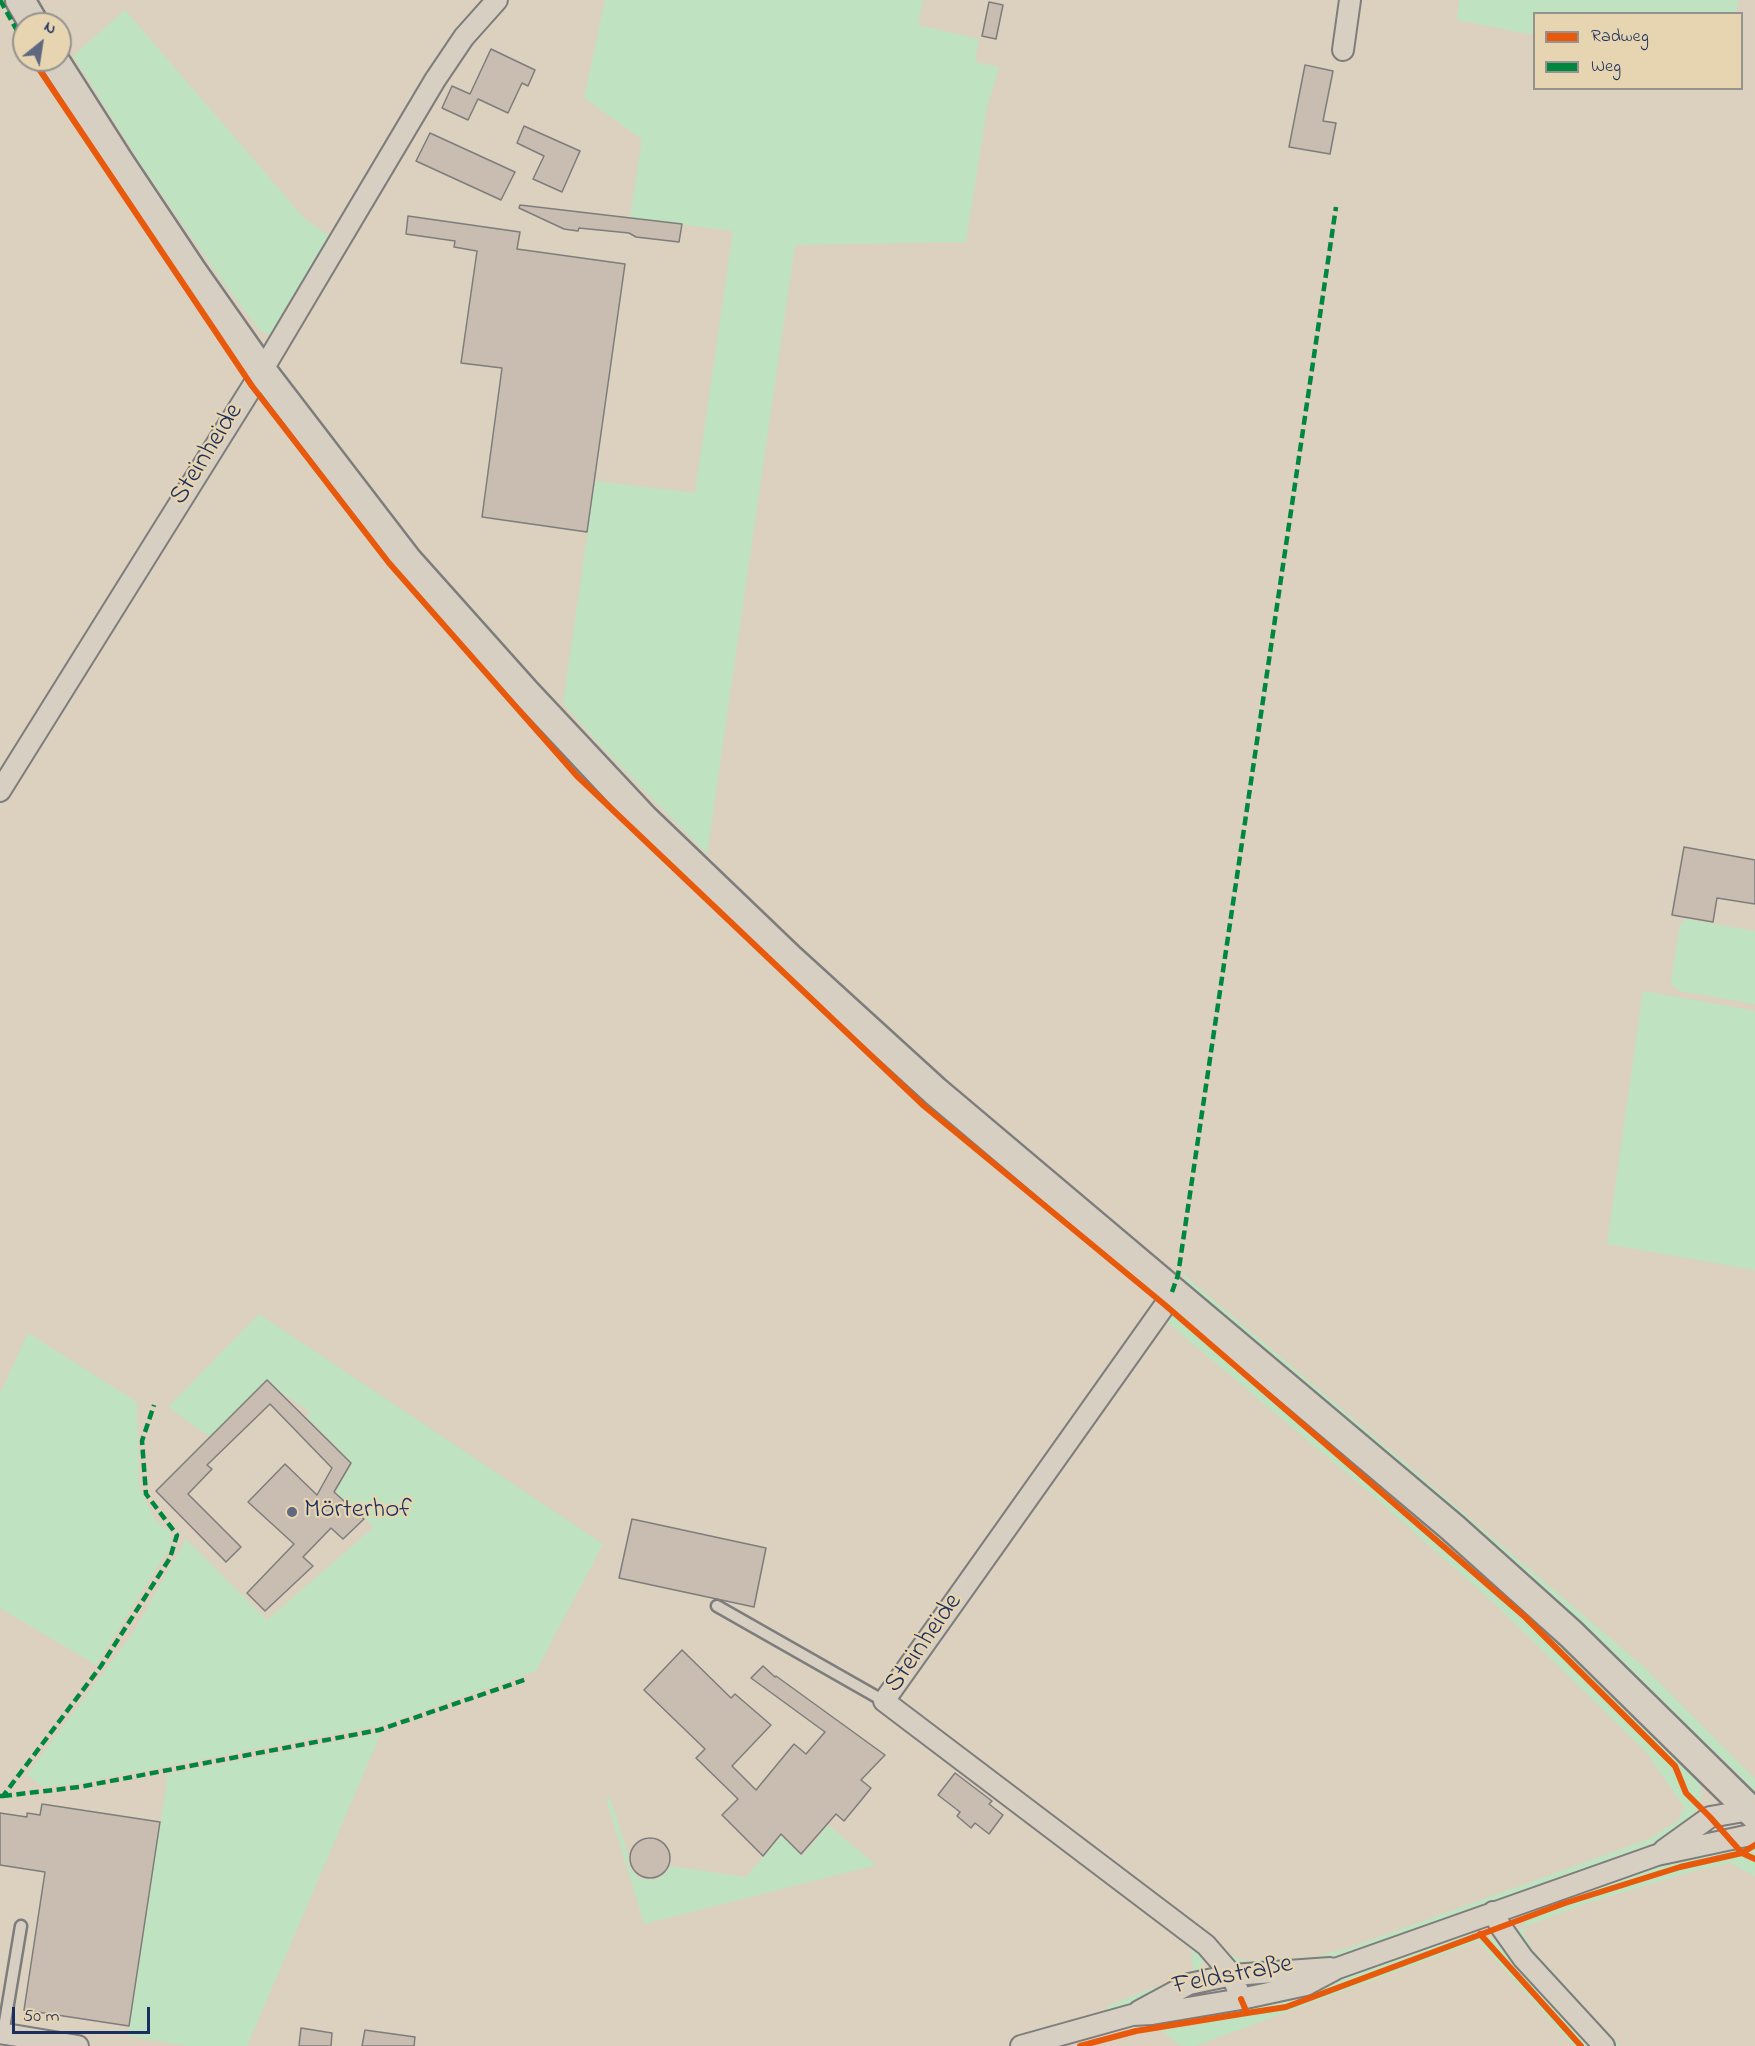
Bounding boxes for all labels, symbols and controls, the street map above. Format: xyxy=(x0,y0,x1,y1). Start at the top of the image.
north arrow xyxy=(12,12,72,72)
legend xyxy=(1533,12,1743,90)
text: N xyxy=(39,15,61,41)
text: Radweg xyxy=(1591,24,1649,50)
text: Weg xyxy=(1591,54,1621,80)
street label: Steinheide xyxy=(164,398,252,512)
place label: Mörterhof xyxy=(304,1496,412,1528)
marker: Mörterhof xyxy=(285,1505,299,1519)
street label: Steinheide xyxy=(879,1588,971,1700)
street label: Feldstraße xyxy=(1170,1950,1296,2004)
scale bar xyxy=(15,1995,153,2033)
text: 50 m xyxy=(23,2004,60,2030)

